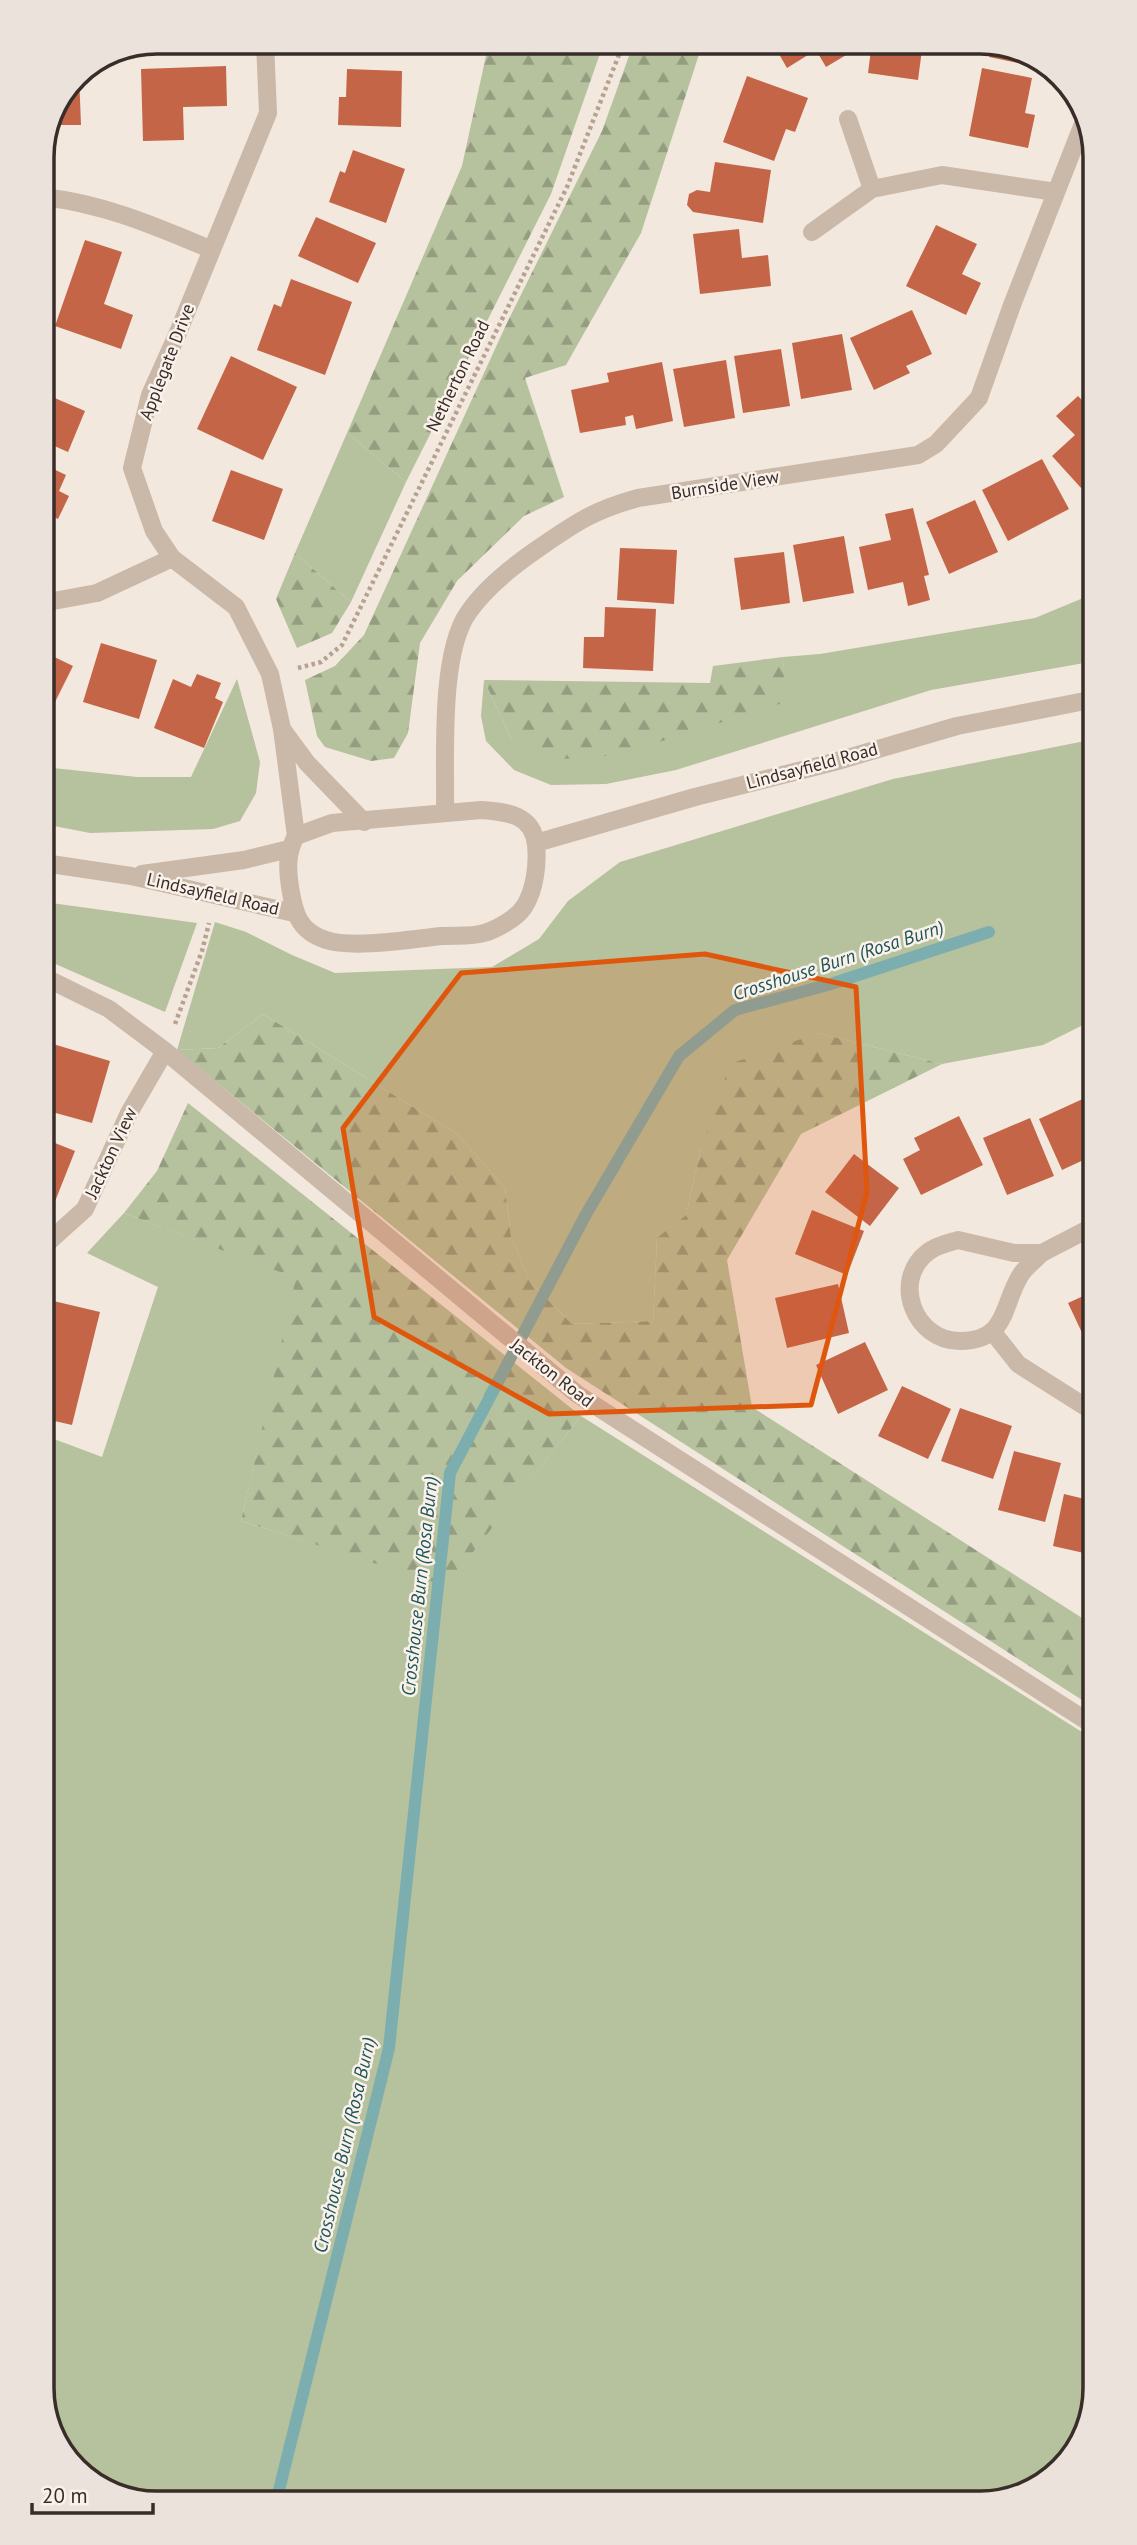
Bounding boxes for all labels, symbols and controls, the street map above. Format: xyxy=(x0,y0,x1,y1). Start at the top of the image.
street label: Applegate Drive xyxy=(134,300,199,423)
street label: Netherton Road xyxy=(421,316,494,435)
street label: Burnside View xyxy=(669,465,781,504)
street label: Lindsayfield Road xyxy=(744,737,880,794)
street label: Lindsayfield Road xyxy=(145,867,282,920)
water label: Crosshouse Burn (Rosa Burn) xyxy=(729,915,947,1005)
street label: Jackton View xyxy=(79,1103,142,1203)
street label: Jackton Road xyxy=(505,1332,598,1412)
water label: Crosshouse Burn (Rosa Burn) xyxy=(396,1475,442,1697)
water label: Crosshouse Burn (Rosa Burn) xyxy=(307,2035,381,2255)
scale bar xyxy=(32,2472,152,2516)
text: 20 m xyxy=(42,2482,88,2509)

